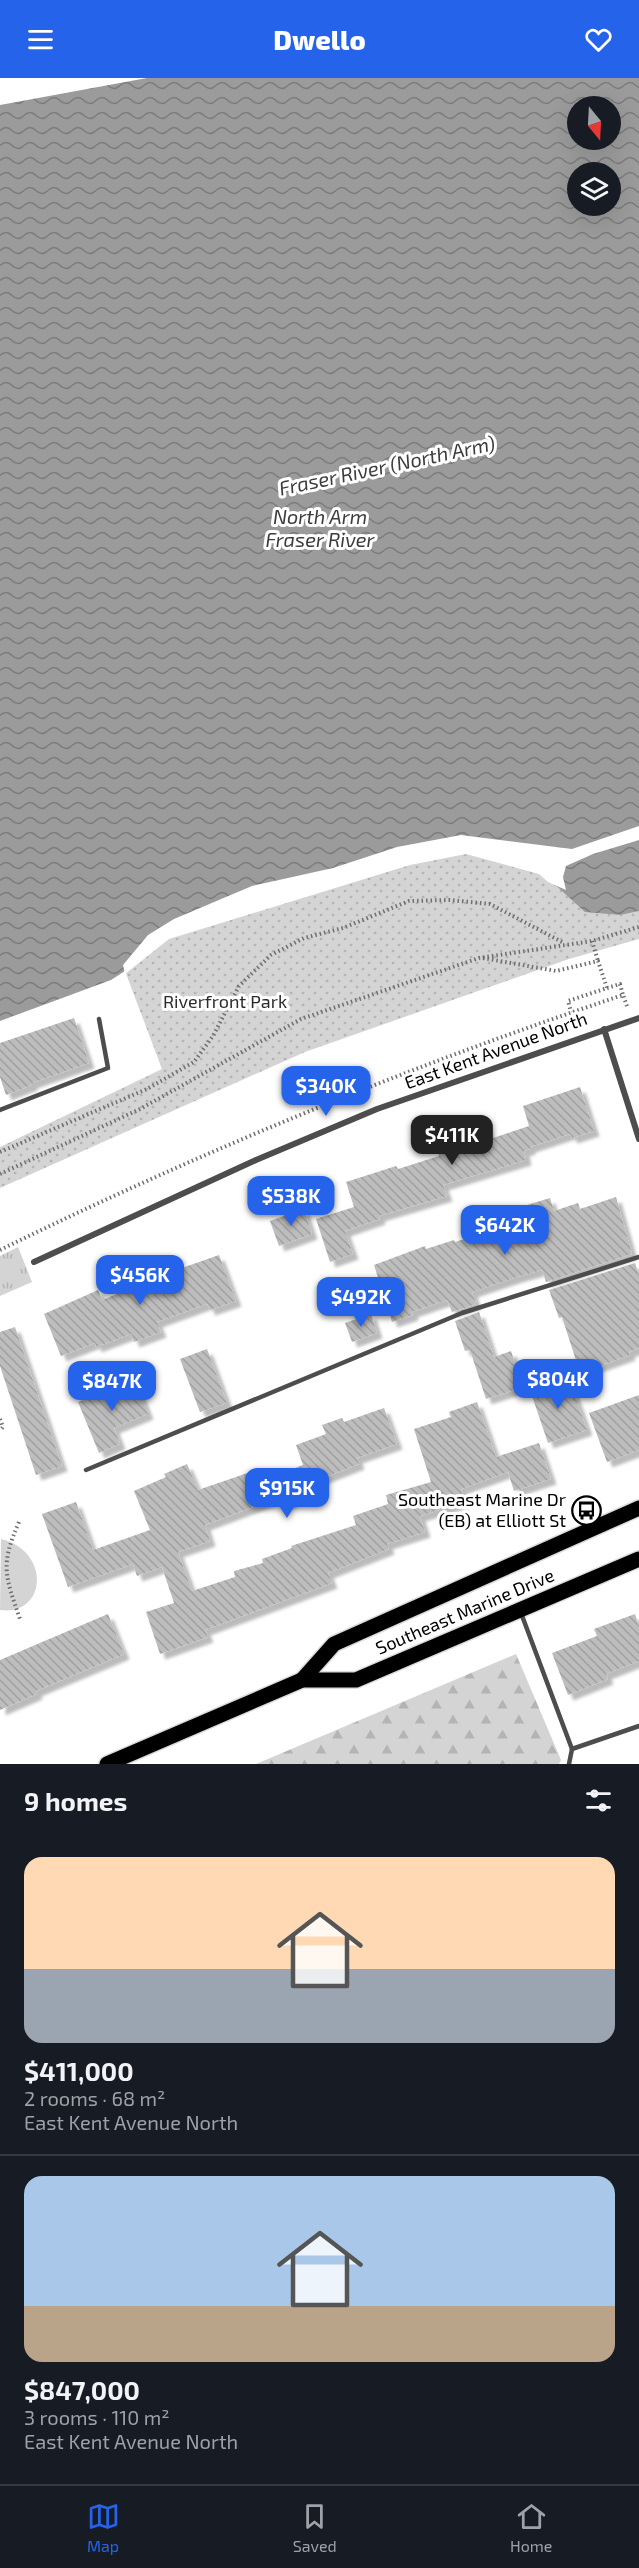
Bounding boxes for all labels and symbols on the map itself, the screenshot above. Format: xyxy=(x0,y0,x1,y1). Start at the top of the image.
north arrow xyxy=(567,96,621,150)
water label: Fraser River (North Arm) xyxy=(277,430,497,500)
water label: North Arm Fraser River xyxy=(265,504,376,551)
park label: Riverfront Park xyxy=(163,990,287,1012)
street label: East Kent Avenue North xyxy=(401,1007,590,1093)
pin: $340K xyxy=(284,1066,368,1117)
pin: $411K xyxy=(410,1115,494,1166)
pin: $538K xyxy=(249,1176,333,1227)
pin: $642K xyxy=(463,1205,547,1256)
pin: $456K xyxy=(98,1255,182,1306)
pin: $492K xyxy=(319,1277,403,1328)
pin: $804K xyxy=(516,1359,600,1410)
pin: $847K xyxy=(70,1361,154,1412)
pin: $915K xyxy=(245,1468,329,1519)
place label: Southeast Marine Dr (EB) at Elliott St xyxy=(398,1488,566,1531)
bus stop icon: Southeast Marine Dr (EB) at Elliott St xyxy=(571,1494,603,1526)
street label: Southeast Marine Drive xyxy=(372,1564,557,1659)

